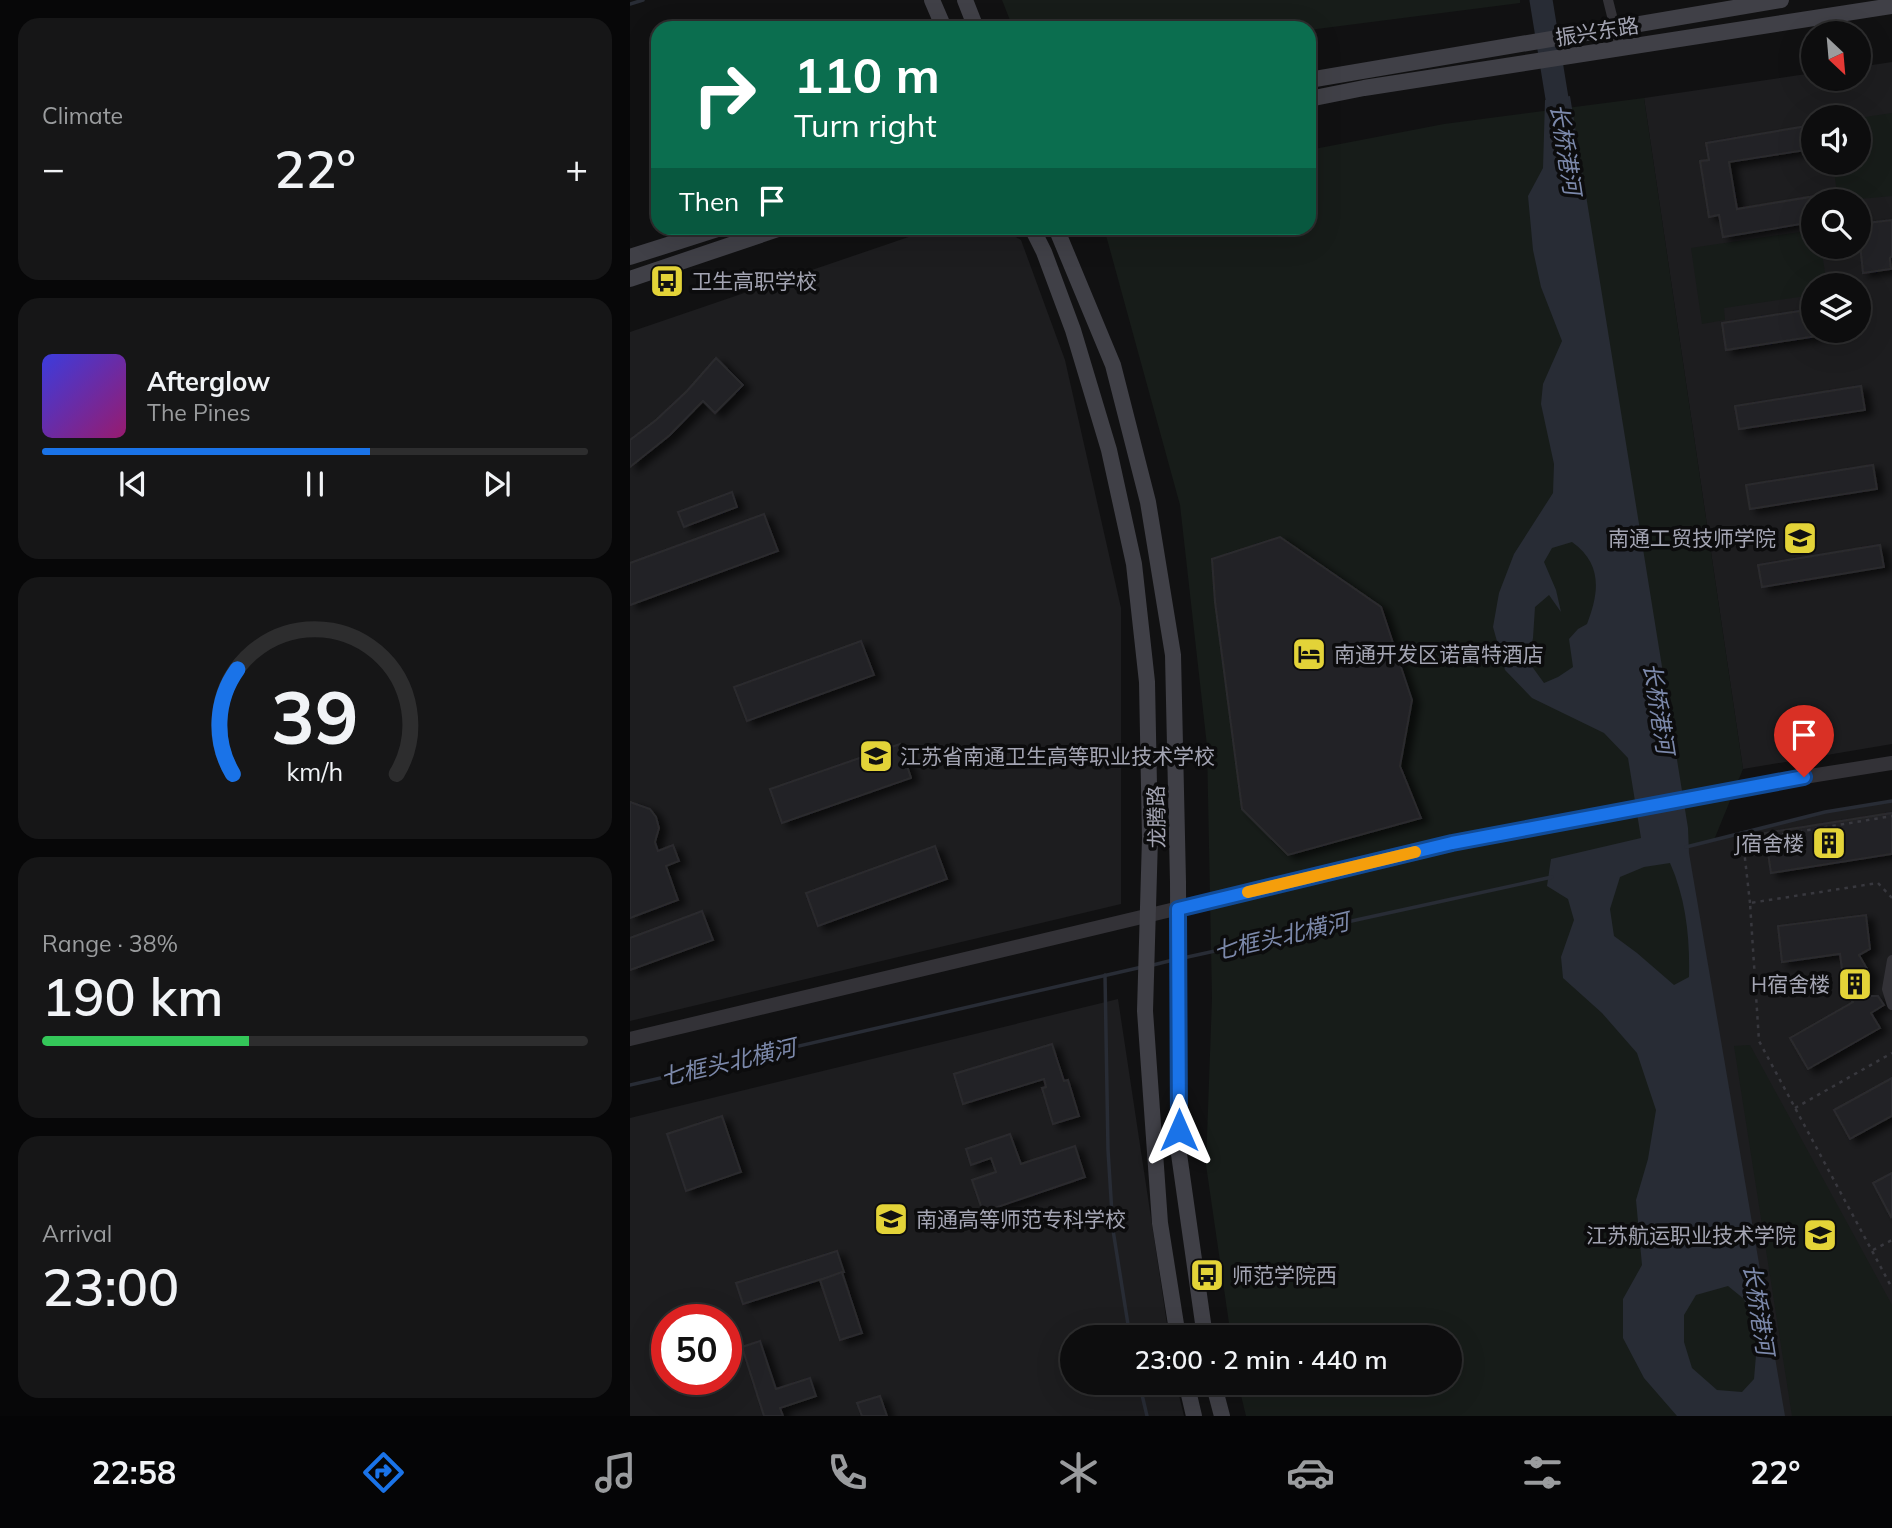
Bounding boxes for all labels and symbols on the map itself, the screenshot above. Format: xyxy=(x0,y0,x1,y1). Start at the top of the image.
street label: 振兴东路 xyxy=(1553,12,1641,50)
north arrow xyxy=(1801,21,1871,91)
water label: 长桥港河 xyxy=(1544,101,1588,201)
bus stop icon: 卫生高职学校 xyxy=(648,262,686,300)
place label: 卫生高职学校 xyxy=(691,268,817,294)
school or university icon: 南通工贸技师学院 xyxy=(1781,519,1819,557)
place label: 南通工贸技师学院 xyxy=(1608,525,1776,551)
hotel icon: 南通开发区诺富特酒店 xyxy=(1290,635,1328,673)
place label: 南通开发区诺富特酒店 xyxy=(1334,641,1544,667)
water label: 长桥港河 xyxy=(1637,660,1681,760)
pin xyxy=(1774,705,1834,777)
school or university icon: 江苏省南通卫生高等职业技术学校 xyxy=(857,737,895,775)
place label: 江苏省南通卫生高等职业技术学校 xyxy=(900,743,1215,769)
street label: 龙腾路 xyxy=(1142,785,1170,849)
building icon: J宿舍楼 xyxy=(1810,824,1848,862)
place label: J宿舍楼 xyxy=(1734,830,1804,856)
water label: 七框头北横河 xyxy=(1211,905,1355,966)
building icon: H宿舍楼 xyxy=(1836,965,1874,1003)
place label: H宿舍楼 xyxy=(1751,971,1830,997)
water label: 七框头北横河 xyxy=(658,1031,802,1092)
position arrow xyxy=(1142,1093,1216,1167)
school or university icon: 南通高等师范专科学校 xyxy=(872,1200,910,1238)
place label: 南通高等师范专科学校 xyxy=(916,1206,1126,1232)
school or university icon: 江苏航运职业技术学院 xyxy=(1801,1216,1839,1254)
place label: 江苏航运职业技术学院 xyxy=(1586,1222,1796,1248)
bus stop icon: 师范学院西 xyxy=(1188,1256,1226,1294)
water label: 长桥港河 xyxy=(1737,1261,1781,1361)
place label: 师范学院西 xyxy=(1232,1262,1337,1288)
speed limit sign: 50 xyxy=(651,1304,742,1395)

